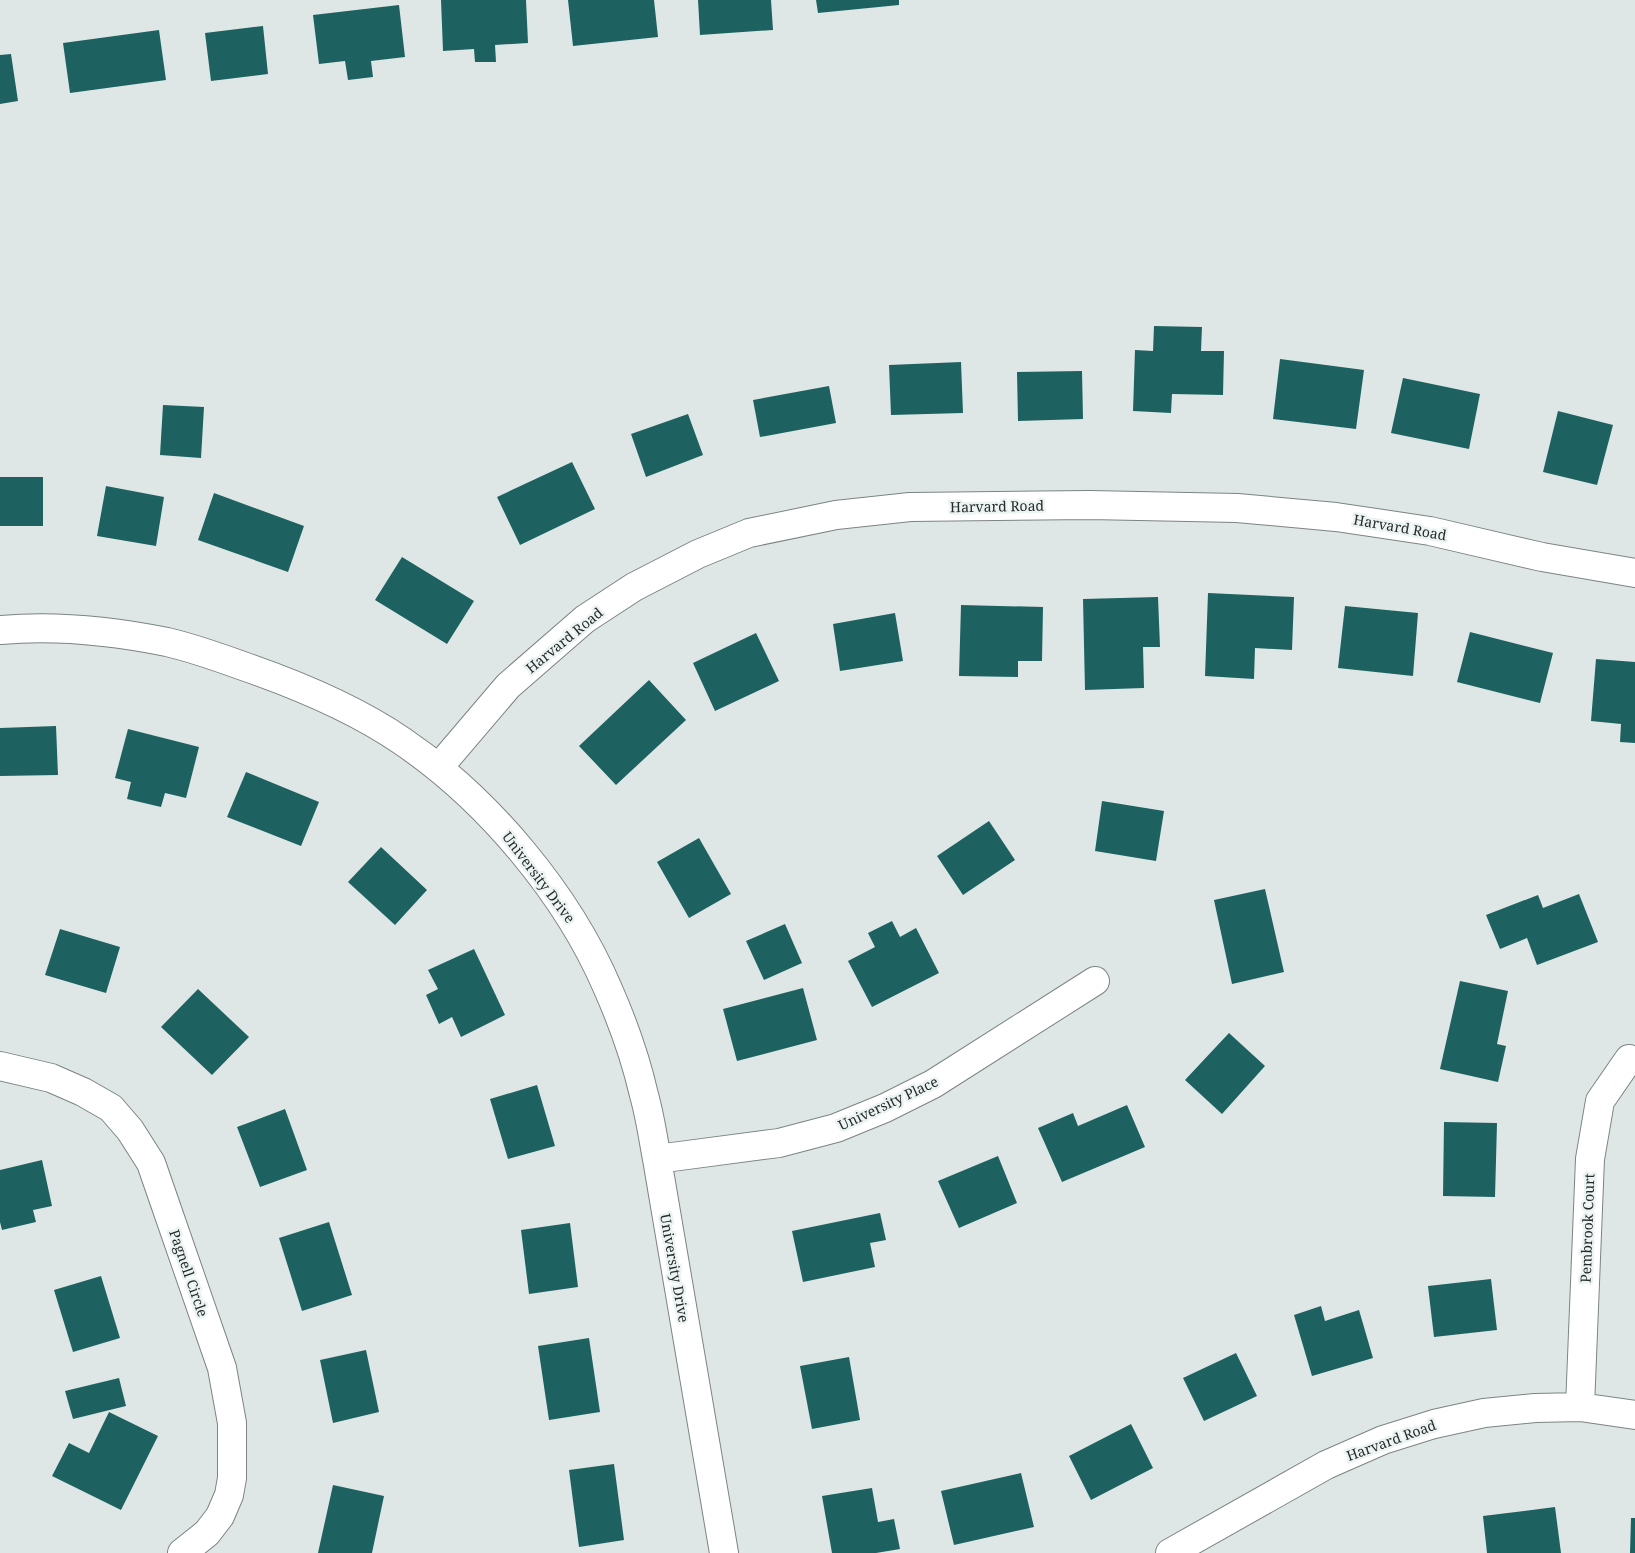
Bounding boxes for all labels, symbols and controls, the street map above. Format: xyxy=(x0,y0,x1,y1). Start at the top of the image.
street label: Harvard Road xyxy=(950,496,1045,516)
street label: Harvard Road xyxy=(1352,509,1448,545)
street label: Harvard Road xyxy=(521,603,607,677)
street label: University Drive xyxy=(498,827,580,927)
street label: University Place xyxy=(835,1072,941,1134)
street label: Pembrook Court xyxy=(1576,1173,1598,1283)
street label: University Drive xyxy=(656,1212,694,1324)
street label: Pagnell Circle xyxy=(165,1227,213,1319)
street label: Harvard Road xyxy=(1344,1415,1439,1465)

